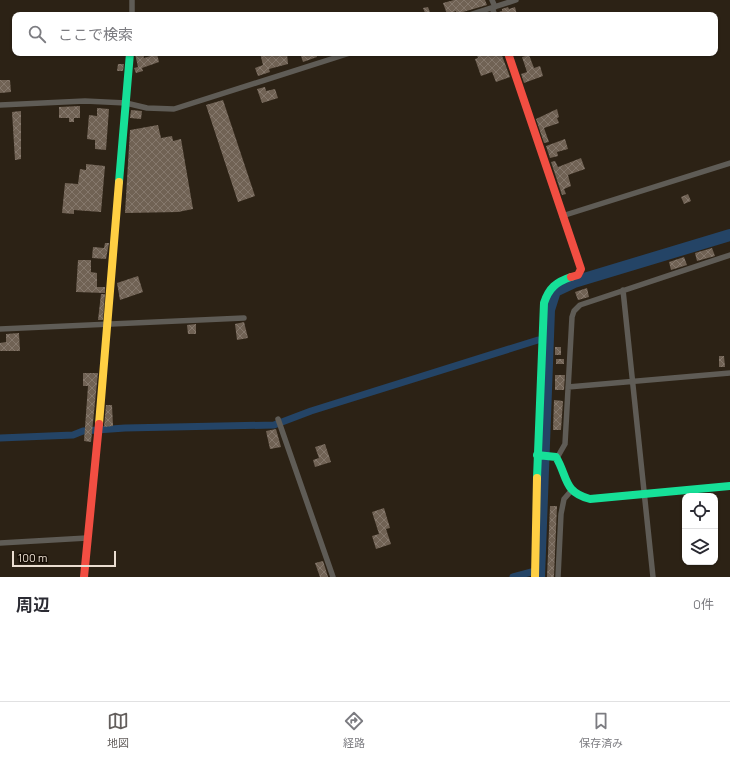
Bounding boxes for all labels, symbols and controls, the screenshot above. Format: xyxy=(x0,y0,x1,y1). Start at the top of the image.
search box xyxy=(12,12,718,56)
icon: search xyxy=(26,23,48,45)
text: ここで検索 xyxy=(58,24,133,45)
map controls xyxy=(682,493,718,565)
button: locate xyxy=(682,493,718,529)
button: layers xyxy=(682,529,718,565)
scale bar xyxy=(12,549,116,568)
text: 100 m xyxy=(18,550,47,565)
text: 周辺 xyxy=(16,593,50,616)
text: 0件 xyxy=(693,595,714,613)
tab: 地図 xyxy=(107,710,129,750)
tab: 経路 xyxy=(343,710,365,750)
tab: 保存済み xyxy=(579,710,623,750)

